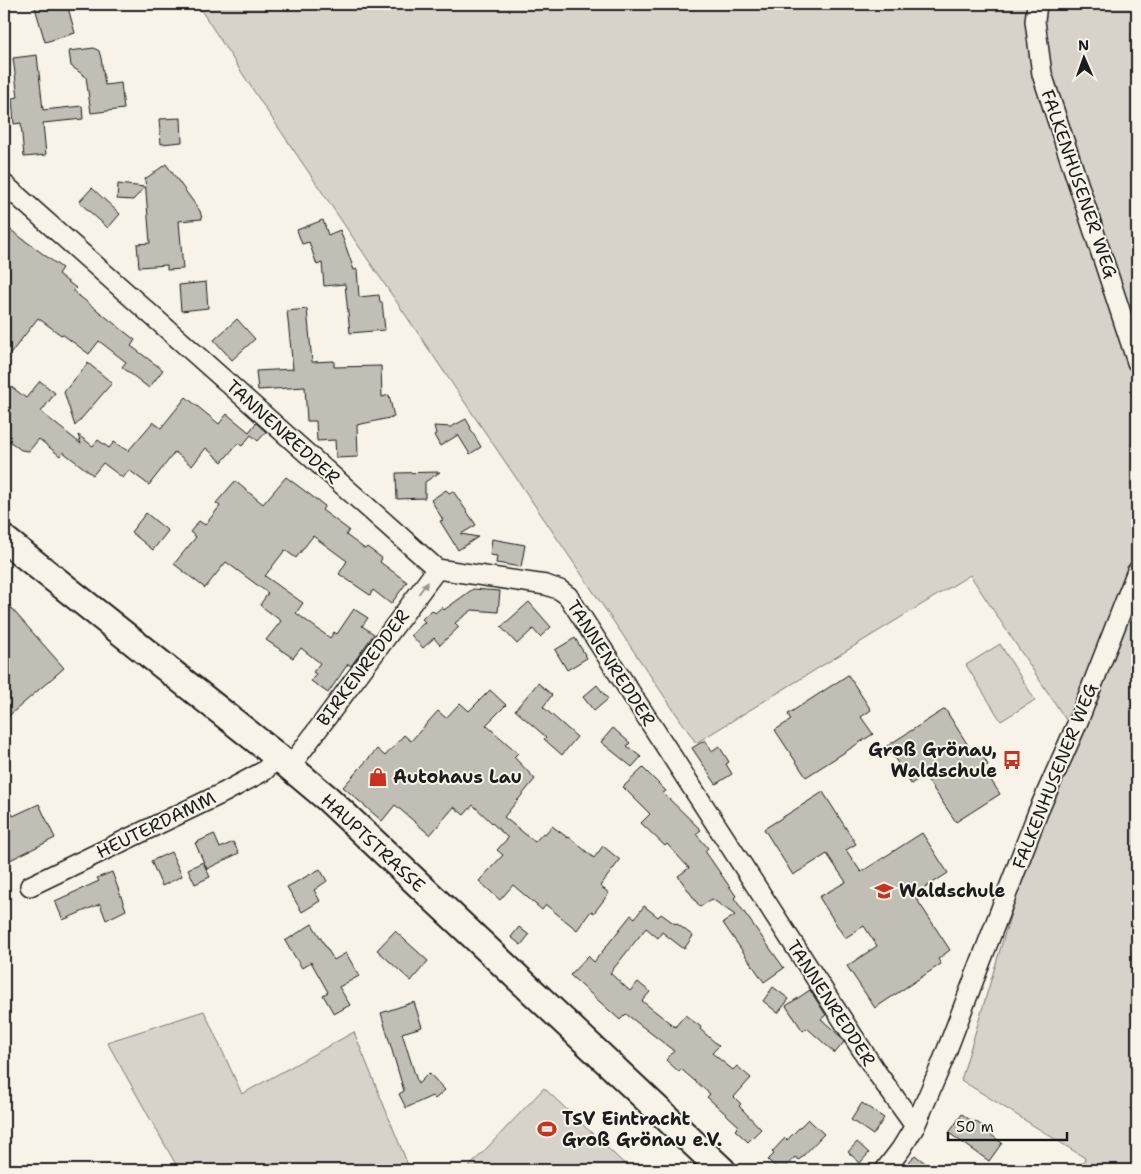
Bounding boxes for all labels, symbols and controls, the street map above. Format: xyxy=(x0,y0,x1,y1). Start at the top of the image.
north arrow xyxy=(1058,32,1108,82)
text: N xyxy=(1078,36,1089,54)
street label: FALKENHUSENER WEG xyxy=(1035,86,1123,282)
street label: TANNENREDDER xyxy=(221,374,345,490)
one-way arrow xyxy=(418,581,428,595)
street label: TANNENREDDER xyxy=(561,595,661,731)
street label: BIRKENREDDER xyxy=(311,605,415,731)
street label: FALKENHUSENER WEG xyxy=(1007,679,1103,872)
place label: Groß Grönau, Waldschule xyxy=(868,738,997,783)
bus stop icon: Groß Grönau, Waldschule xyxy=(1001,749,1023,771)
place label: Autohaus Lau xyxy=(393,765,522,789)
shop icon: Autohaus Lau xyxy=(367,766,389,788)
street label: HEUTERDAMM xyxy=(92,786,220,864)
street label: HAUPTSTRASSE xyxy=(316,788,430,898)
place label: Waldschule xyxy=(899,879,1006,903)
school or university icon: Waldschule xyxy=(873,880,895,902)
street label: TANNENREDDER xyxy=(781,935,881,1071)
place label: TSV Eintracht Groß Grönau e.V. xyxy=(562,1107,722,1152)
scale bar xyxy=(948,1109,1067,1141)
text: 50 m xyxy=(956,1117,994,1137)
sports icon: TSV Eintracht Groß Grönau e.V. xyxy=(536,1118,558,1140)

